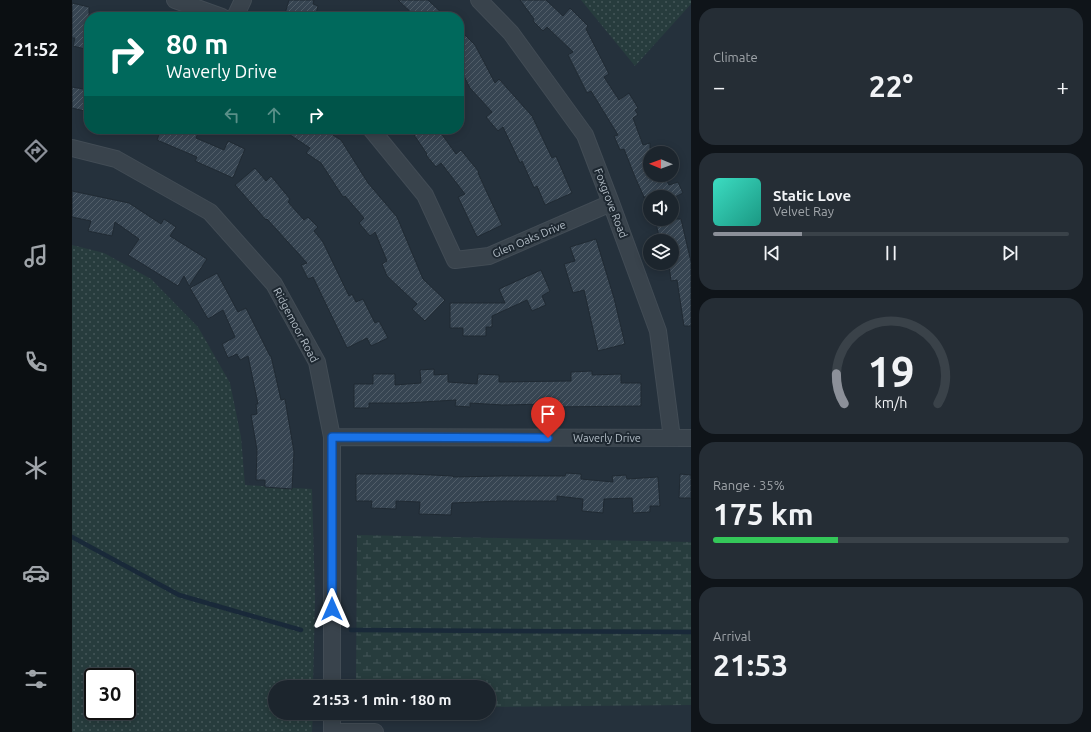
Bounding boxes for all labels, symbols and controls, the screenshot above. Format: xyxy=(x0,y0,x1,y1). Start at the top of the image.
icon: right xyxy=(100,28,152,80)
text: 80 m xyxy=(166,28,228,59)
text: 21:52 xyxy=(13,39,59,59)
text: Climate xyxy=(713,50,758,64)
text: Waverly Drive xyxy=(166,61,277,81)
text: 22° xyxy=(869,69,913,103)
text: − xyxy=(713,74,725,99)
text: + xyxy=(1057,74,1069,99)
icon: left xyxy=(221,104,243,126)
icon: ahead xyxy=(263,104,285,126)
icon: right xyxy=(305,104,327,126)
icon: directions xyxy=(22,137,50,165)
north arrow xyxy=(643,146,679,182)
map controls xyxy=(643,146,679,270)
street label: Foxgrove Road xyxy=(592,166,630,240)
text: Static Love xyxy=(773,187,851,204)
button: sound xyxy=(643,190,679,226)
text: Velvet Ray xyxy=(773,204,834,218)
street label: Glen Oaks Drive xyxy=(491,218,567,260)
button: layers xyxy=(643,234,679,270)
icon: music xyxy=(22,242,50,270)
icon: previous xyxy=(761,242,783,264)
icon: pause xyxy=(880,242,902,264)
icon: next xyxy=(999,242,1021,264)
street label: Ridgemoor Road xyxy=(271,286,321,364)
icon: phone xyxy=(22,348,50,376)
text: 19 xyxy=(868,348,914,395)
text: km/h xyxy=(875,395,907,411)
pin xyxy=(531,397,565,438)
icon: arrive xyxy=(537,403,559,425)
street label: Waverly Drive xyxy=(573,432,641,444)
icon: climate xyxy=(22,454,50,482)
text: Range · 35% xyxy=(713,478,785,492)
text: 175 km xyxy=(713,497,814,531)
icon: car xyxy=(22,559,50,587)
position arrow xyxy=(311,588,353,630)
text: Arrival xyxy=(713,629,751,643)
text: 21:53 xyxy=(713,648,788,682)
icon: filters xyxy=(22,665,50,693)
speed limit sign: 30 xyxy=(84,668,136,720)
text: 21:53 · 1 min · 180 m xyxy=(313,691,451,708)

